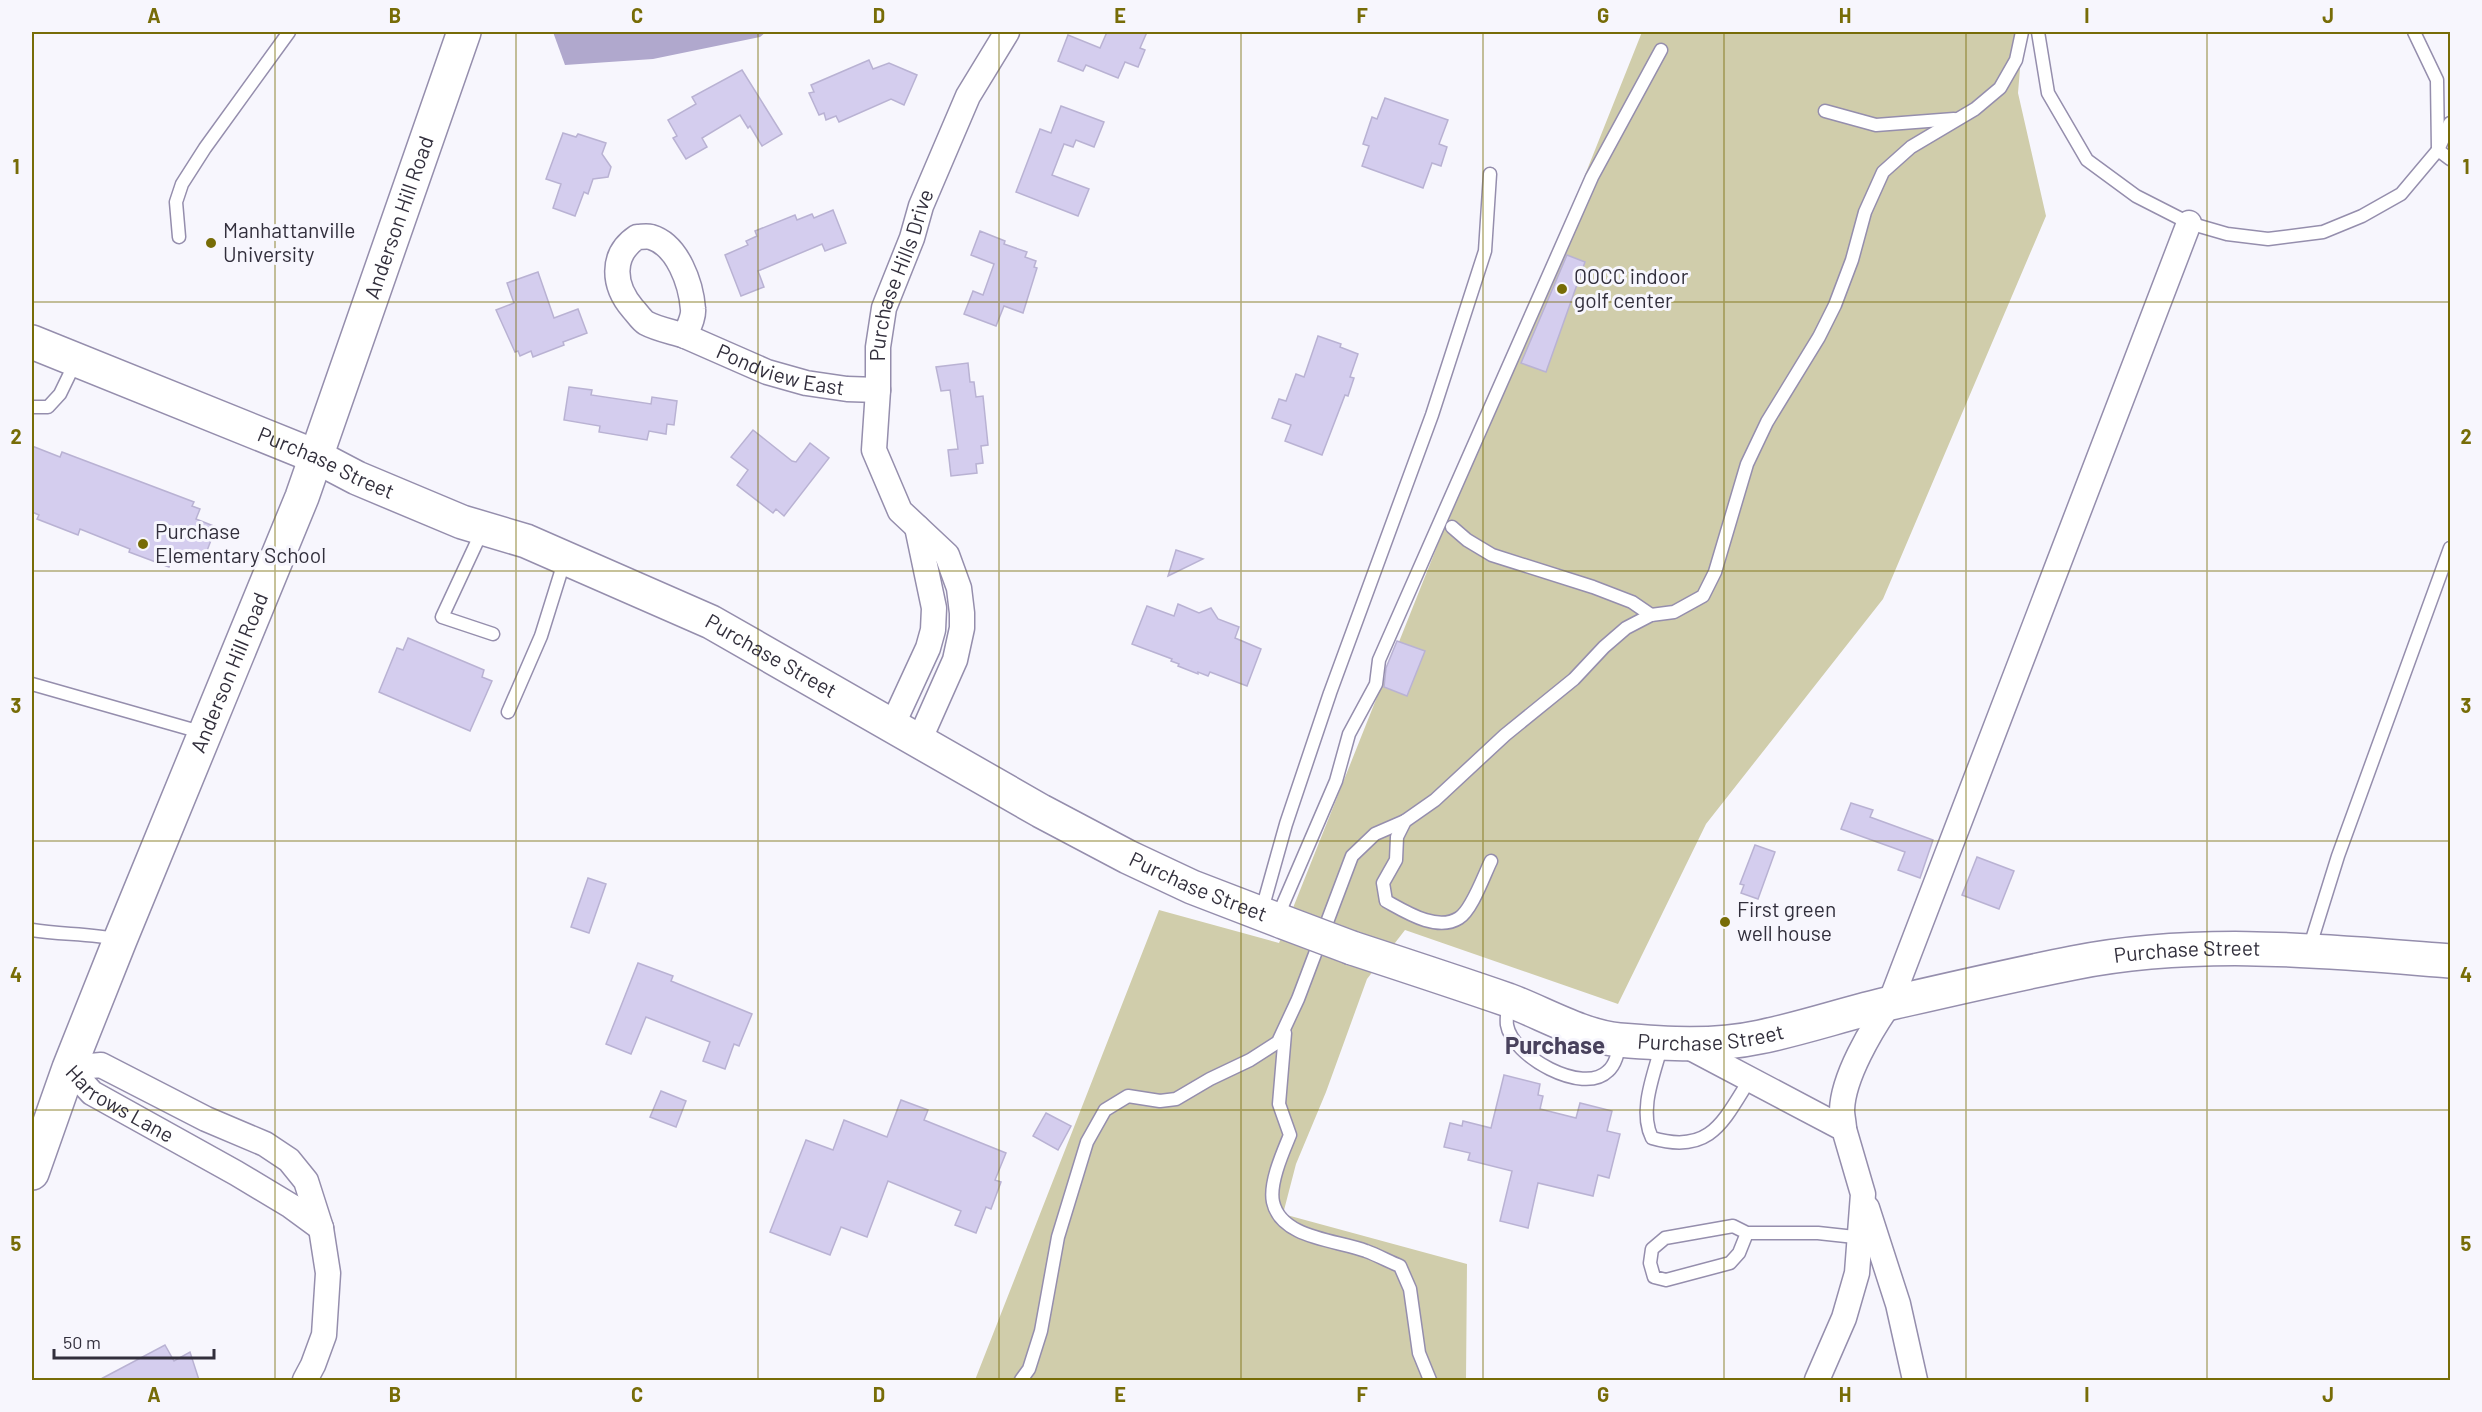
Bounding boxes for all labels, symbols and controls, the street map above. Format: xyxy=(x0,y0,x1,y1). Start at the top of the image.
text: A xyxy=(147,3,161,27)
text: B xyxy=(389,3,401,27)
text: C xyxy=(631,3,643,27)
text: D xyxy=(873,3,885,27)
text: E xyxy=(1114,3,1126,27)
text: F xyxy=(1356,3,1368,27)
text: G xyxy=(1597,3,1609,27)
text: H xyxy=(1839,3,1851,27)
text: I xyxy=(2084,3,2090,27)
text: J xyxy=(2322,3,2334,27)
street label: Anderson Hill Road xyxy=(358,132,438,302)
text: 1 xyxy=(12,154,20,178)
text: 1 xyxy=(2462,154,2470,178)
street label: Purchase Hills Drive xyxy=(864,185,938,361)
place label: Manhattanville University xyxy=(223,217,355,266)
marker: Manhattanville University xyxy=(204,236,218,250)
place label: OOCC indoor golf center xyxy=(1574,263,1689,312)
marker: OOCC indoor golf center xyxy=(1555,282,1569,296)
street label: Pondview East xyxy=(713,337,846,399)
street label: Purchase Street xyxy=(255,420,398,503)
text: 2 xyxy=(10,424,22,448)
text: 2 xyxy=(2460,424,2472,448)
place label: Purchase Elementary School xyxy=(155,518,326,567)
marker: Purchase Elementary School xyxy=(136,537,150,551)
street label: Anderson Hill Road xyxy=(184,589,272,756)
street label: Purchase Street xyxy=(702,608,842,702)
text: 3 xyxy=(11,693,21,717)
text: 3 xyxy=(2461,693,2471,717)
street label: Purchase Street xyxy=(1126,845,1271,926)
place label: First green well house xyxy=(1737,896,1836,945)
marker: First green well house xyxy=(1718,915,1732,929)
street label: Purchase Street xyxy=(2112,935,2261,967)
text: 4 xyxy=(10,962,22,986)
text: 4 xyxy=(2460,962,2472,986)
street label: Purchase Street xyxy=(1637,1018,1786,1055)
district label: Purchase xyxy=(1505,1030,1605,1059)
street label: Harrows Lane xyxy=(61,1059,179,1147)
text: 5 xyxy=(11,1231,22,1255)
text: 5 xyxy=(2461,1231,2472,1255)
scale bar xyxy=(54,1322,214,1360)
text: 50 m xyxy=(63,1331,101,1353)
text: A xyxy=(147,1382,161,1406)
text: B xyxy=(389,1382,401,1406)
text: C xyxy=(631,1382,643,1406)
text: D xyxy=(873,1382,885,1406)
text: E xyxy=(1114,1382,1126,1406)
text: F xyxy=(1356,1382,1368,1406)
text: G xyxy=(1597,1382,1609,1406)
text: H xyxy=(1839,1382,1851,1406)
text: I xyxy=(2084,1382,2090,1406)
text: J xyxy=(2322,1382,2334,1406)

